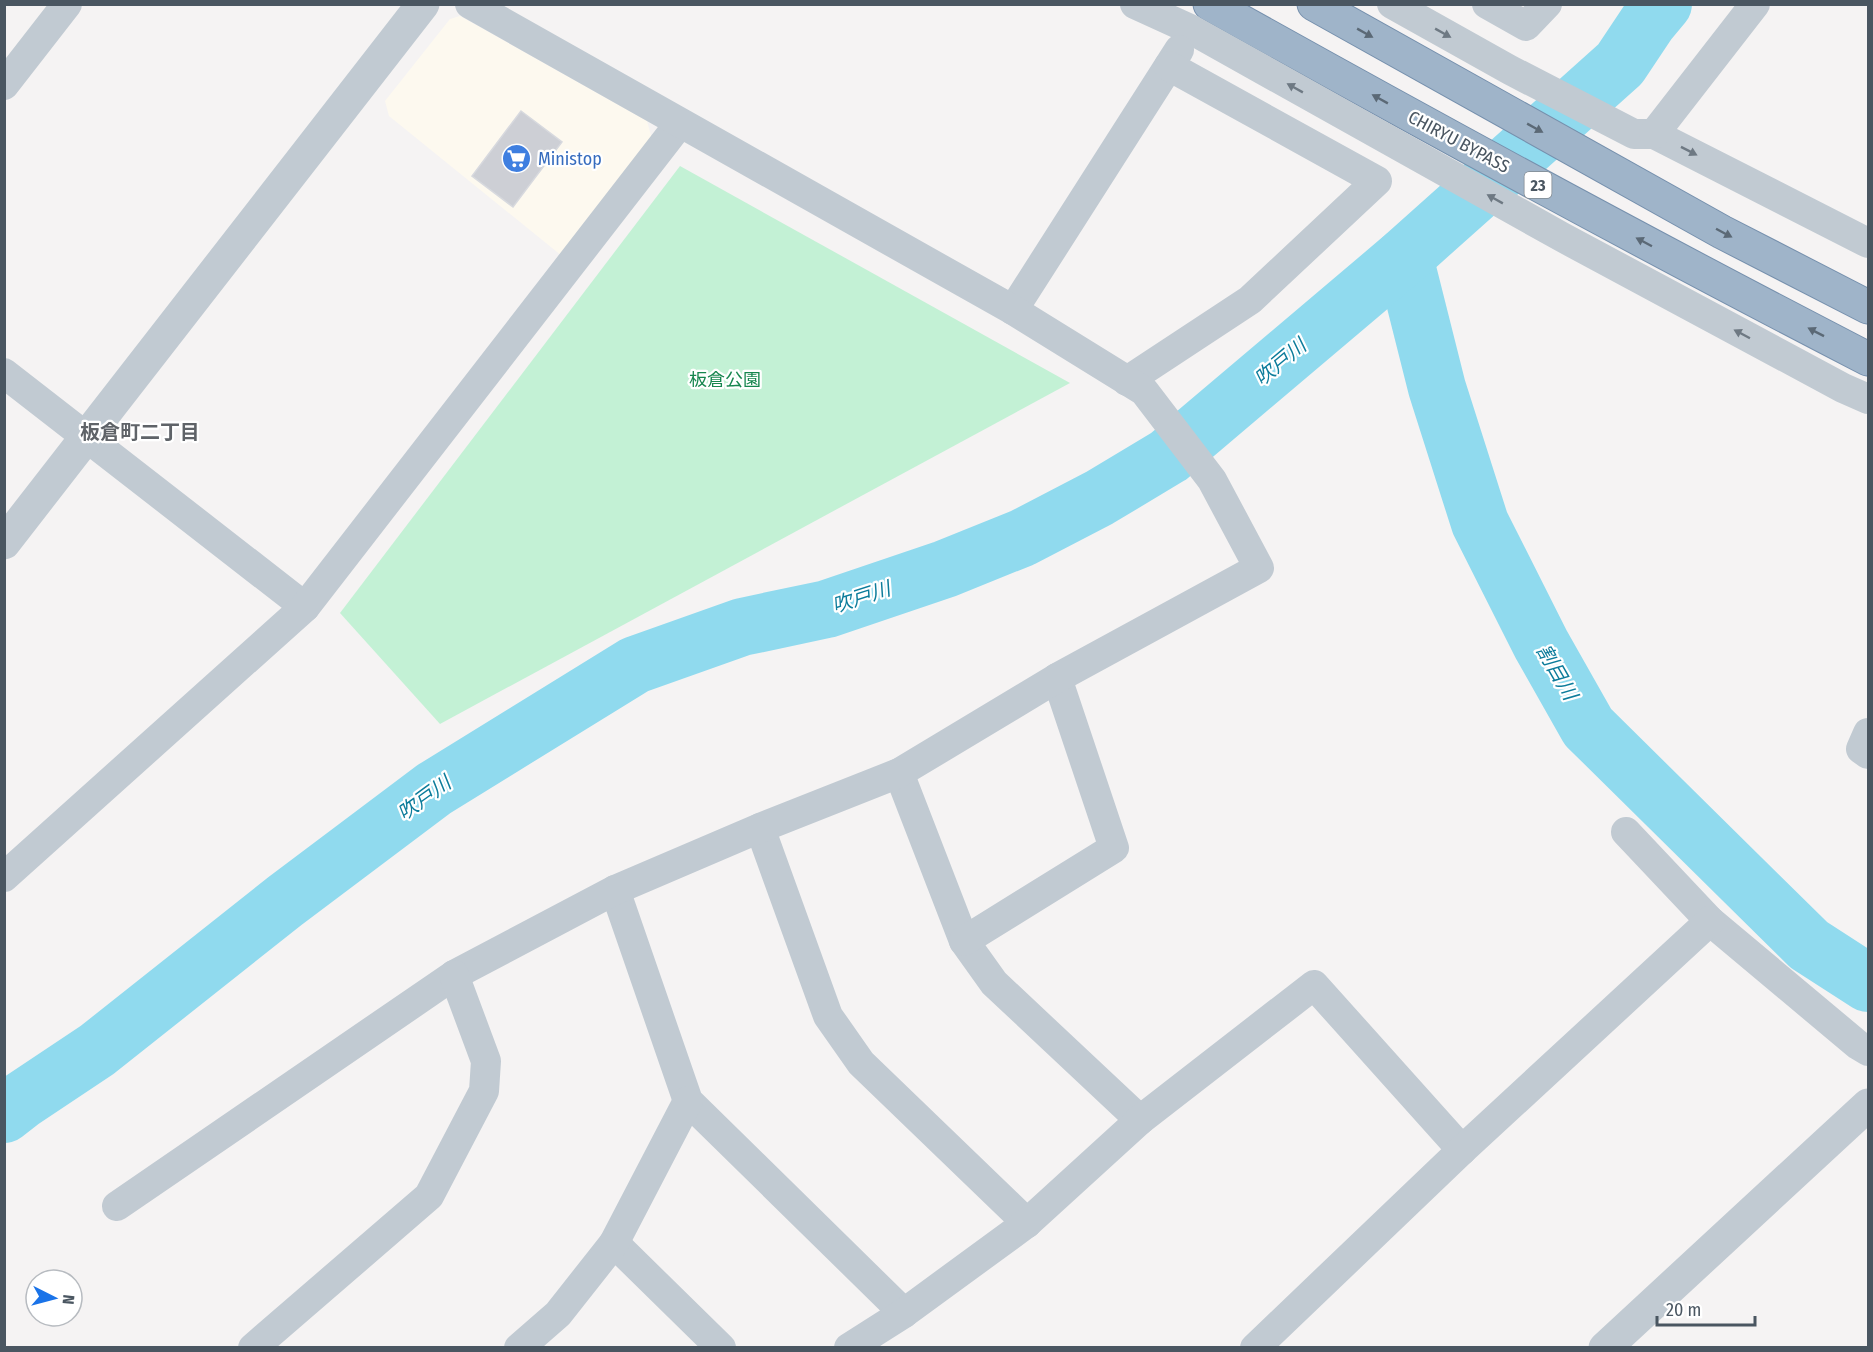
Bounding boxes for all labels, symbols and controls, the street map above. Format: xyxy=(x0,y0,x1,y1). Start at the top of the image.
one-way arrow xyxy=(1356,28,1373,38)
one-way arrow xyxy=(1435,28,1452,38)
one-way arrow xyxy=(1287,83,1304,93)
one-way arrow xyxy=(1371,94,1388,104)
street label: CHIRYU BYPASS xyxy=(1405,106,1514,178)
one-way arrow xyxy=(1527,123,1544,133)
supermarket icon: Ministop xyxy=(501,143,533,175)
one-way arrow xyxy=(1680,147,1697,156)
place label: Ministop xyxy=(538,148,602,170)
road number: 23 xyxy=(1524,172,1552,198)
one-way arrow xyxy=(1486,194,1503,204)
one-way arrow xyxy=(1715,228,1732,238)
one-way arrow xyxy=(1635,237,1652,247)
one-way arrow xyxy=(1808,327,1825,337)
one-way arrow xyxy=(1733,329,1750,339)
water label: 吹戸川 xyxy=(1249,332,1312,390)
park label: 板倉公園 xyxy=(689,369,761,391)
district label: 板倉町二丁目 xyxy=(80,420,200,444)
water label: 吹戸川 xyxy=(829,576,895,618)
water label: 割目川 xyxy=(1532,640,1583,706)
water label: 吹戸川 xyxy=(393,769,457,825)
north arrow xyxy=(24,1268,84,1328)
scale bar xyxy=(1657,1289,1754,1327)
text: N xyxy=(58,1294,78,1305)
text: 20 m xyxy=(1666,1299,1701,1321)

